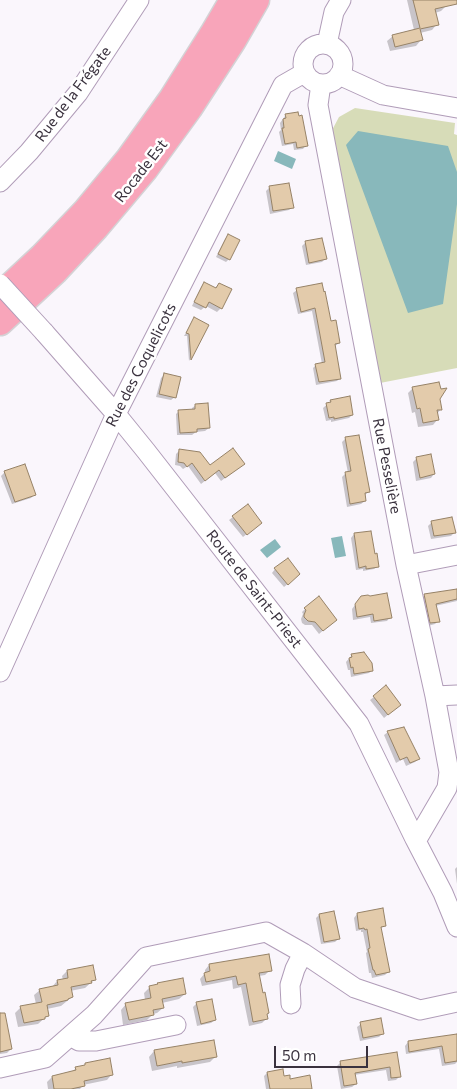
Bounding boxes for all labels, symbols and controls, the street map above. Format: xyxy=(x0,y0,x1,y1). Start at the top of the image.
street label: Rue de la Frégate xyxy=(31,43,115,145)
street label: Rocade Est xyxy=(111,136,171,206)
street label: Rue des Coquelicots xyxy=(102,300,180,430)
street label: Rue Pesselière xyxy=(369,417,405,515)
street label: Route de Saint-Priest xyxy=(202,526,306,652)
scale bar xyxy=(277,1036,371,1068)
text: 50 m xyxy=(282,1046,316,1064)

